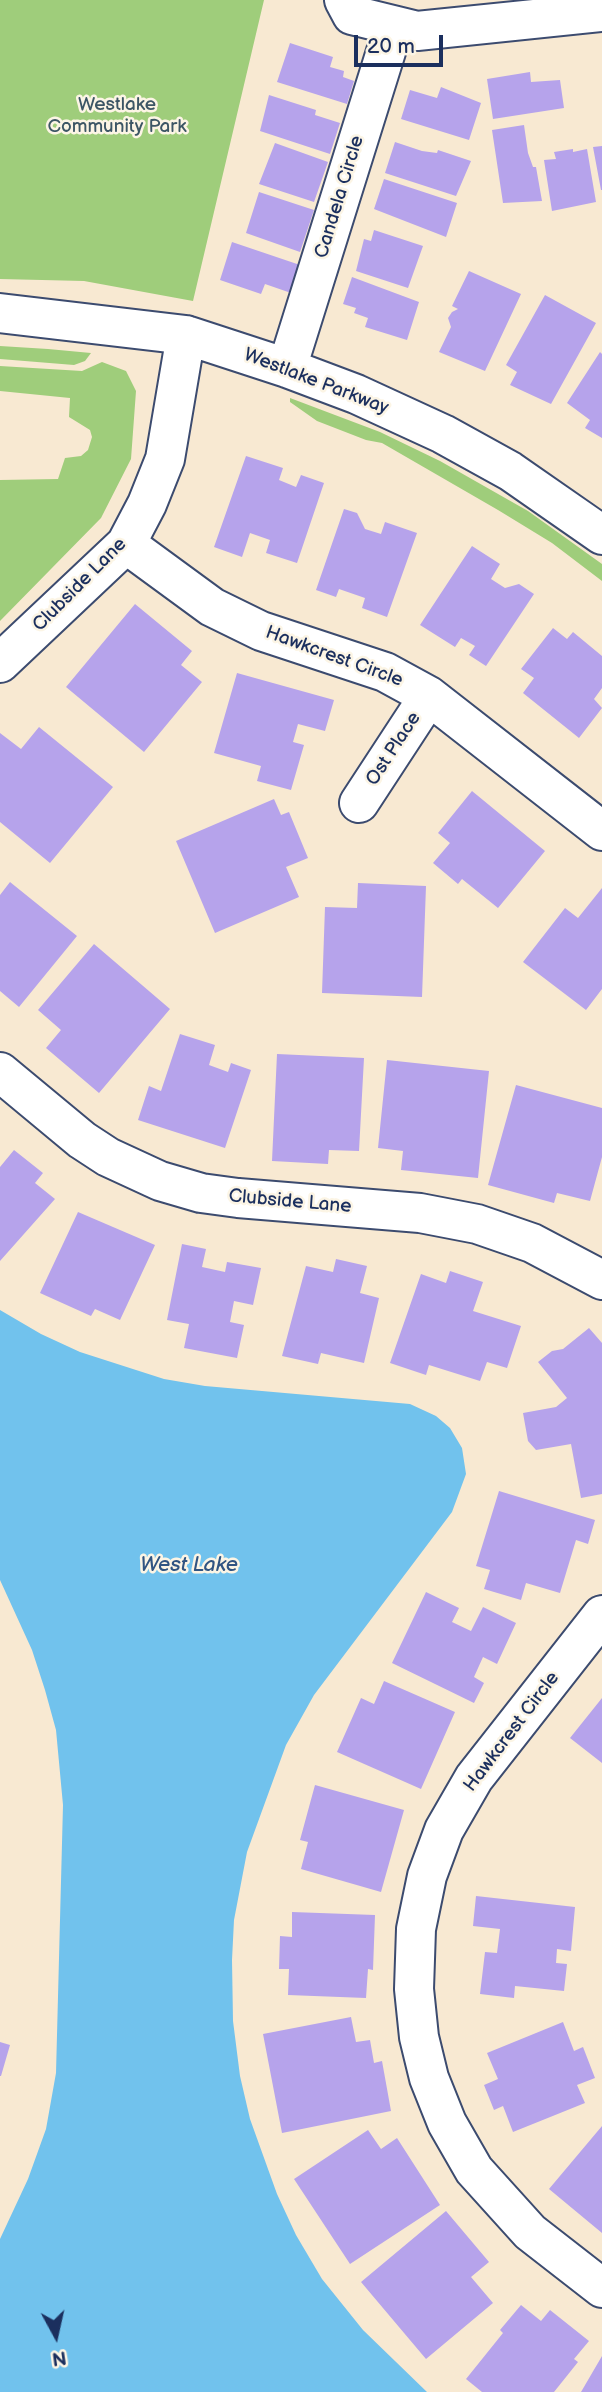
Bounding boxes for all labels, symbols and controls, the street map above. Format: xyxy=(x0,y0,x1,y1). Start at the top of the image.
scale bar xyxy=(357,21,446,65)
text: 20 m xyxy=(367,34,415,59)
park label: Westlake Community Park xyxy=(47,94,187,138)
street label: Candela Circle xyxy=(311,133,369,261)
street label: Westlake Parkway xyxy=(240,344,392,420)
street label: Clubside Lane xyxy=(28,533,132,637)
street label: Hawkcrest Circle xyxy=(262,622,406,692)
street label: Ost Place xyxy=(362,708,426,790)
street label: Clubside Lane xyxy=(228,1185,352,1219)
water label: West Lake xyxy=(140,1553,238,1579)
street label: Hawkcrest Circle xyxy=(459,1667,565,1797)
north arrow xyxy=(21,2301,91,2371)
text: N xyxy=(50,2345,68,2370)

